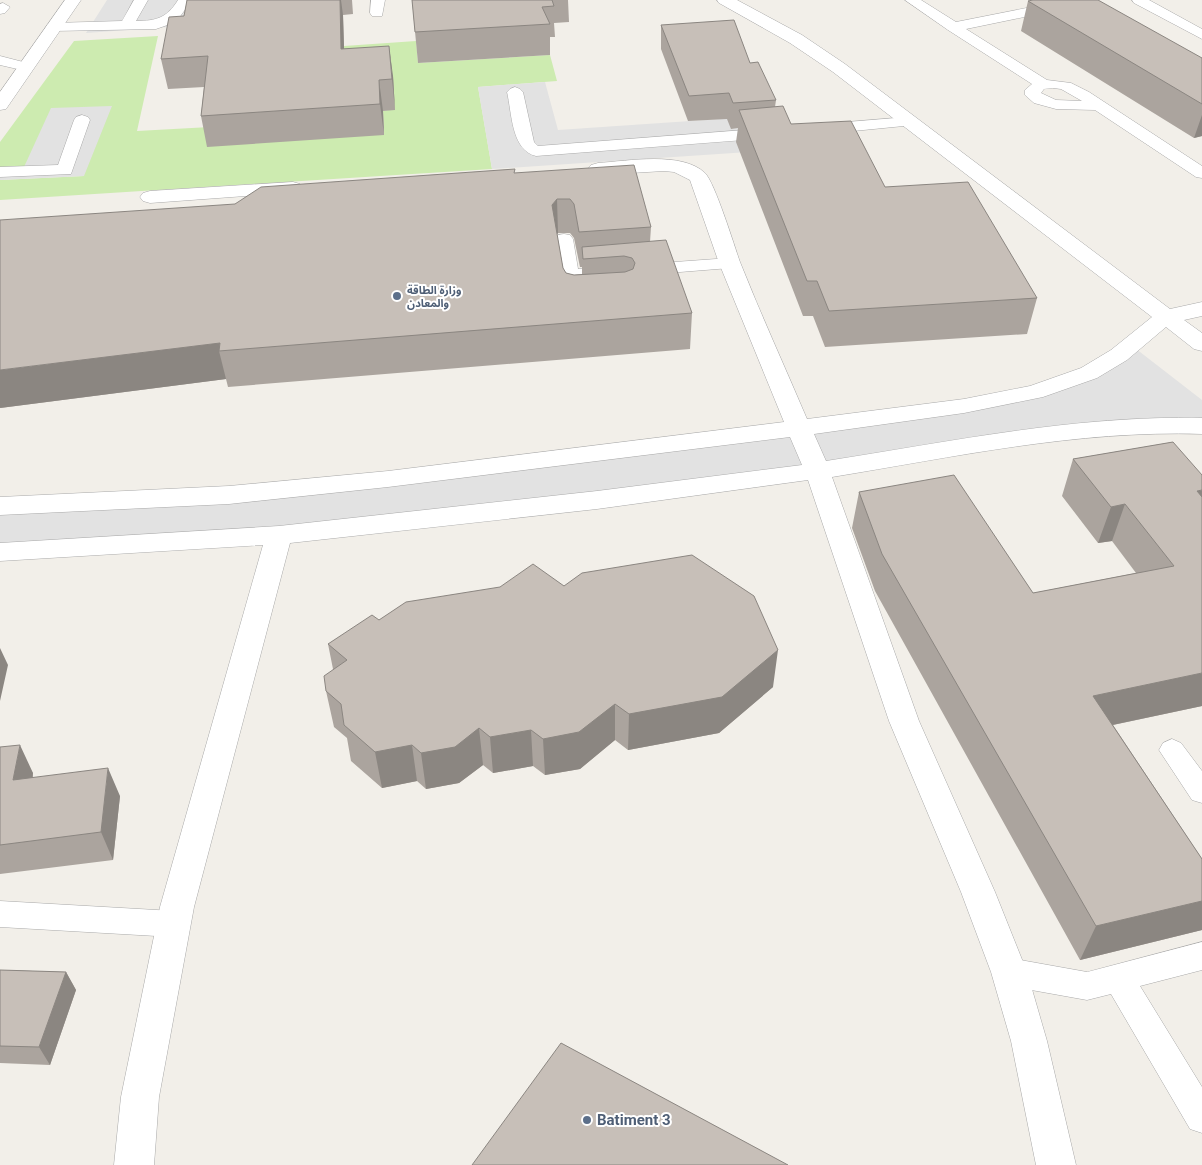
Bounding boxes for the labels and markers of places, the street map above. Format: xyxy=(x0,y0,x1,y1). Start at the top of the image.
place label: وزارة الطاقة والمعادن xyxy=(407,284,462,310)
marker: وزارة الطاقة والمعادن xyxy=(391,290,403,302)
place label: Batiment 3 xyxy=(597,1111,671,1129)
marker: Batiment 3 xyxy=(581,1114,593,1126)

